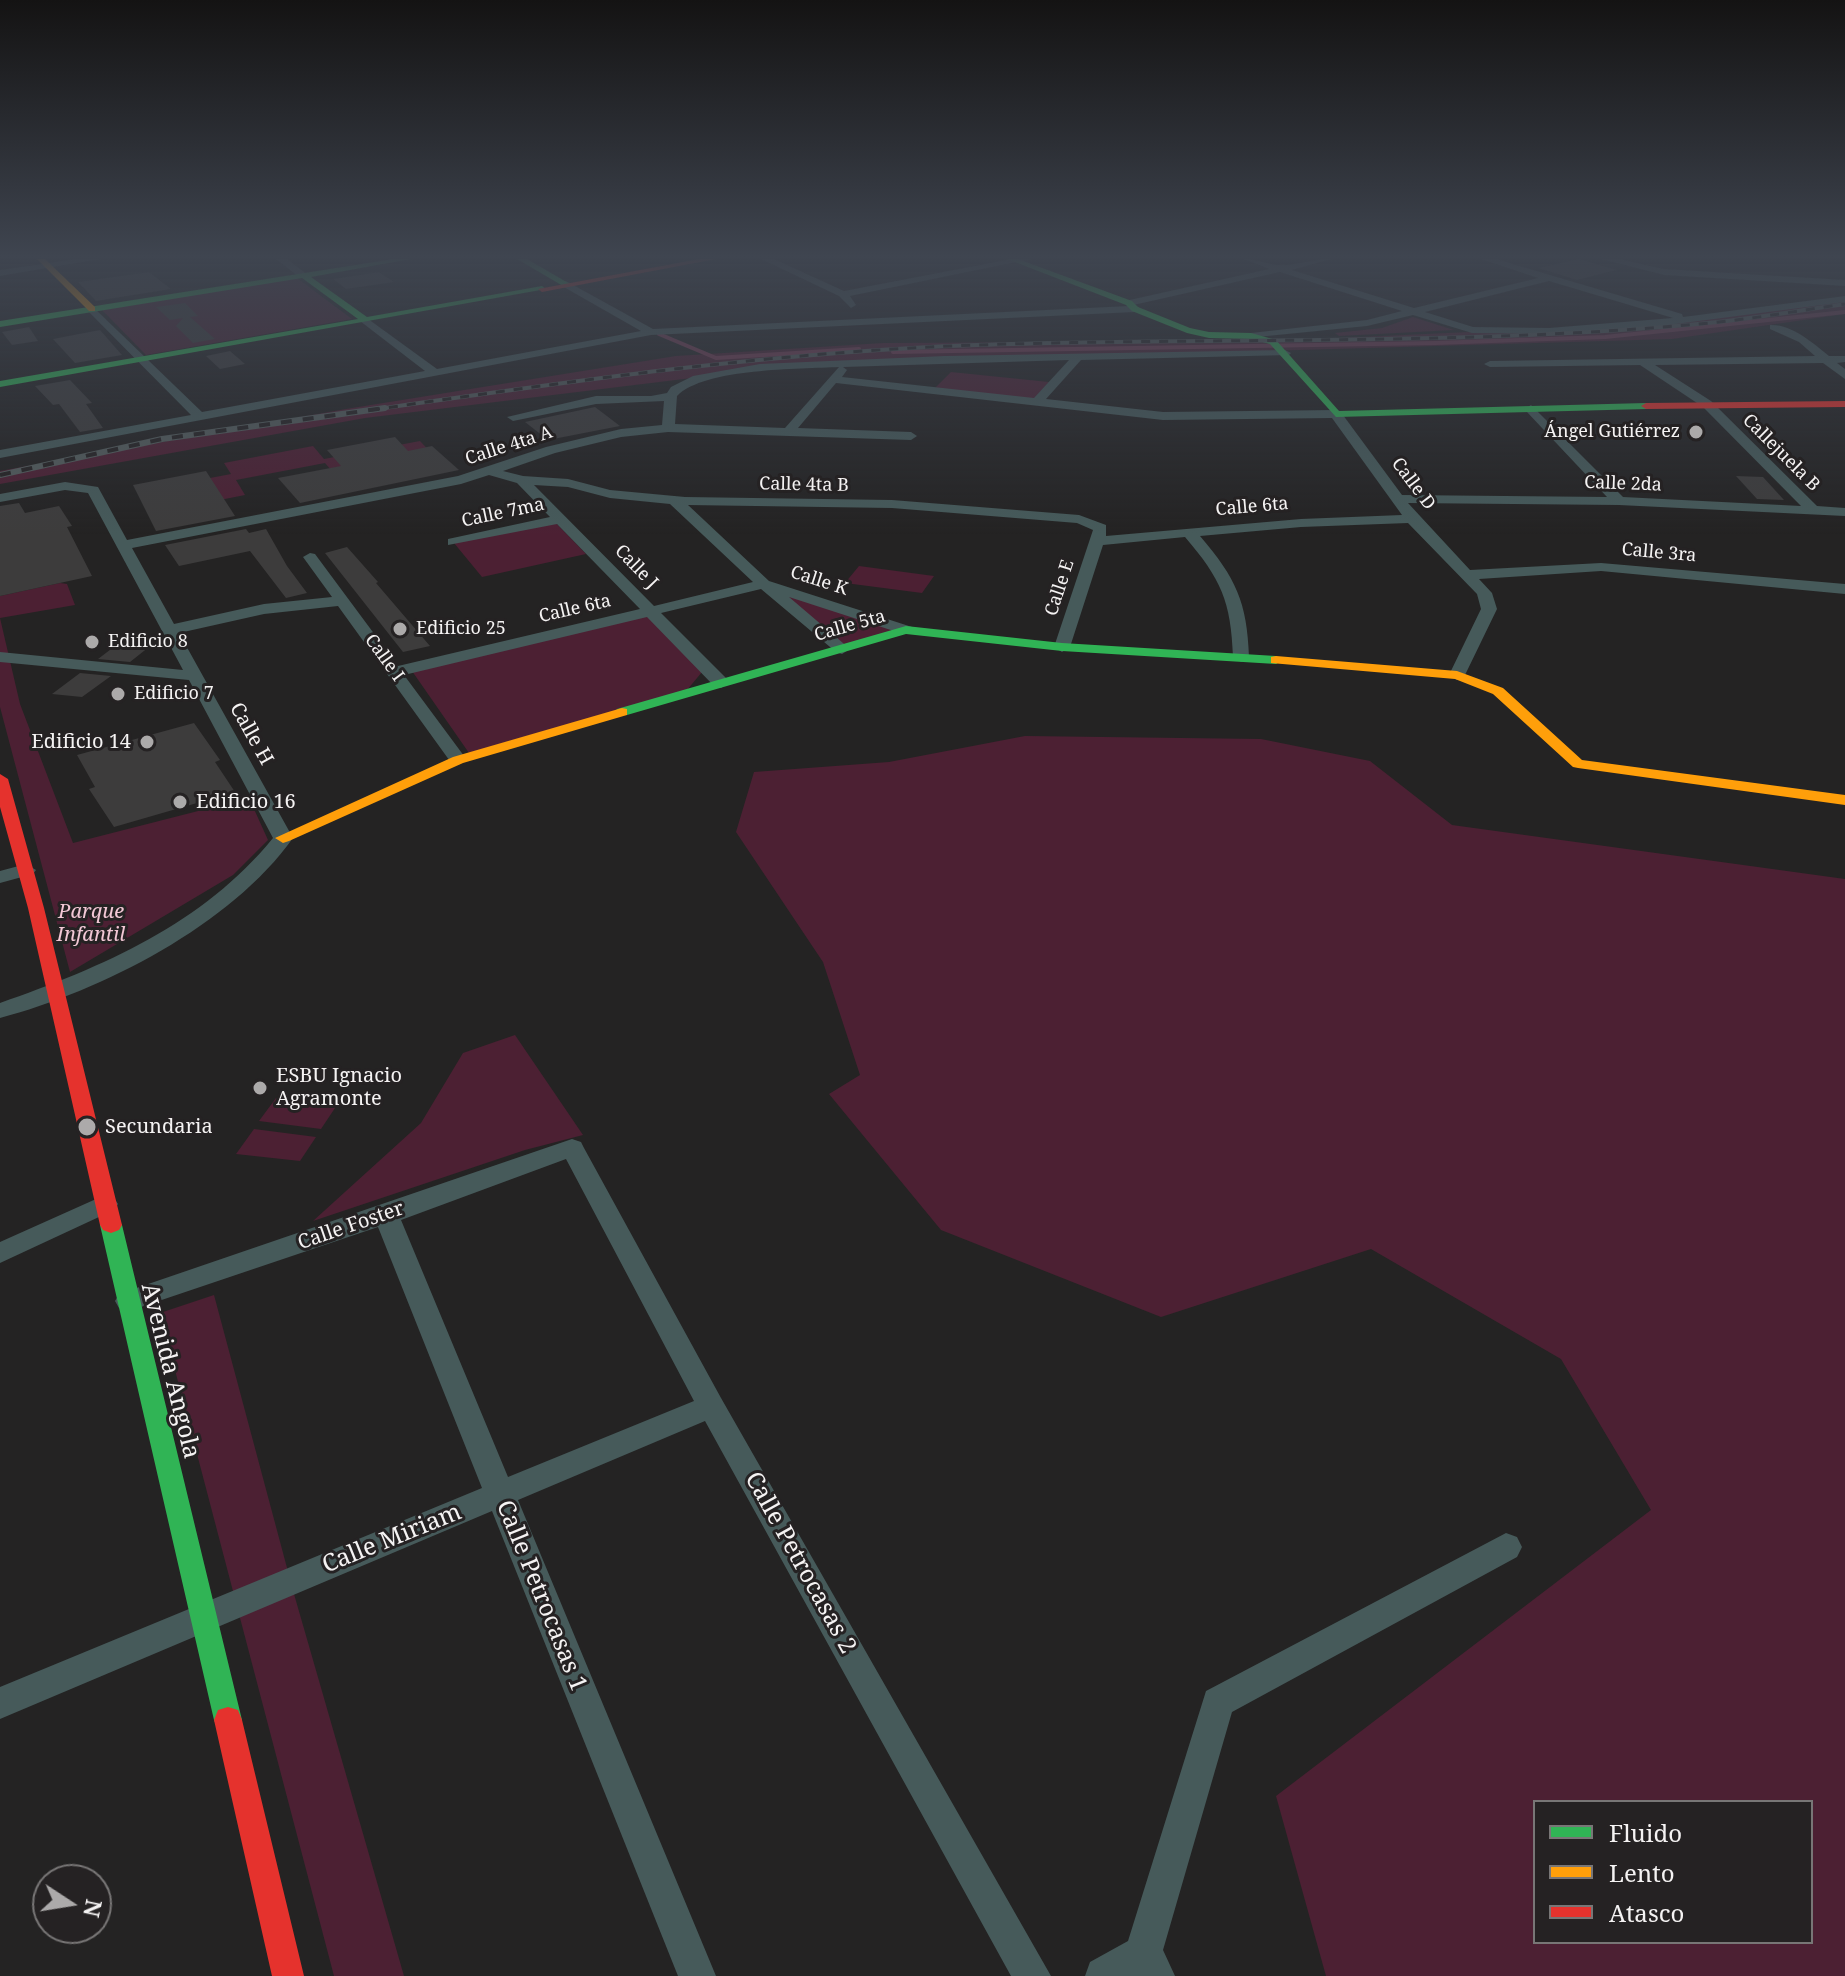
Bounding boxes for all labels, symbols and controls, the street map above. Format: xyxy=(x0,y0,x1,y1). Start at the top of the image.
street label: Callejuela B xyxy=(1738,410,1824,496)
place label: Ángel Gutiérrez xyxy=(1544,421,1680,443)
street label: Calle 4ta A xyxy=(463,422,555,470)
marker: Ángel Gutiérrez xyxy=(1687,423,1705,441)
street label: Calle D xyxy=(1386,454,1440,514)
street label: Calle 2da xyxy=(1584,472,1662,496)
street label: Calle 4ta B xyxy=(759,473,849,497)
street label: Calle 6ta xyxy=(1215,493,1289,521)
street label: Calle 7ma xyxy=(460,494,546,532)
street label: Calle 3ra xyxy=(1621,539,1697,567)
street label: Calle J xyxy=(610,540,662,594)
street label: Calle E xyxy=(1041,557,1079,619)
street label: Calle K xyxy=(787,562,851,600)
street label: Calle 6ta xyxy=(537,590,613,628)
street label: Calle 5ta xyxy=(812,606,888,646)
place label: Edificio 25 xyxy=(416,618,506,640)
marker: Edificio 25 xyxy=(391,620,409,638)
street label: Calle I xyxy=(360,630,408,686)
place label: Edificio 8 xyxy=(108,631,188,653)
marker: Edificio 8 xyxy=(83,633,101,651)
place label: Edificio 7 xyxy=(134,683,214,705)
marker: Edificio 7 xyxy=(109,685,127,703)
street label: Calle H xyxy=(224,699,278,769)
place label: Edificio 14 xyxy=(31,730,131,754)
marker: Edificio 14 xyxy=(138,733,156,751)
place label: Edificio 16 xyxy=(196,790,296,814)
marker: Edificio 16 xyxy=(171,793,189,811)
park label: Parque Infantil xyxy=(57,900,125,947)
place label: ESBU Ignacio Agramonte xyxy=(276,1064,402,1111)
marker: ESBU Ignacio Agramonte xyxy=(251,1079,269,1097)
place label: Secundaria xyxy=(105,1115,213,1139)
marker: Secundaria xyxy=(76,1116,98,1138)
street label: Calle Foster xyxy=(295,1197,407,1255)
street label: Avenida Angola xyxy=(134,1280,206,1462)
street label: Calle Petrocasas 2 xyxy=(738,1467,862,1659)
street label: Calle Petrocasas 1 xyxy=(490,1496,592,1696)
street label: Calle Miriam xyxy=(318,1498,466,1580)
legend xyxy=(1533,1800,1813,1944)
text: Fluido xyxy=(1609,1816,1682,1849)
text: Lento xyxy=(1609,1856,1675,1889)
north arrow xyxy=(32,1864,112,1944)
text: Atasco xyxy=(1609,1896,1684,1929)
text: N xyxy=(77,1897,110,1920)

